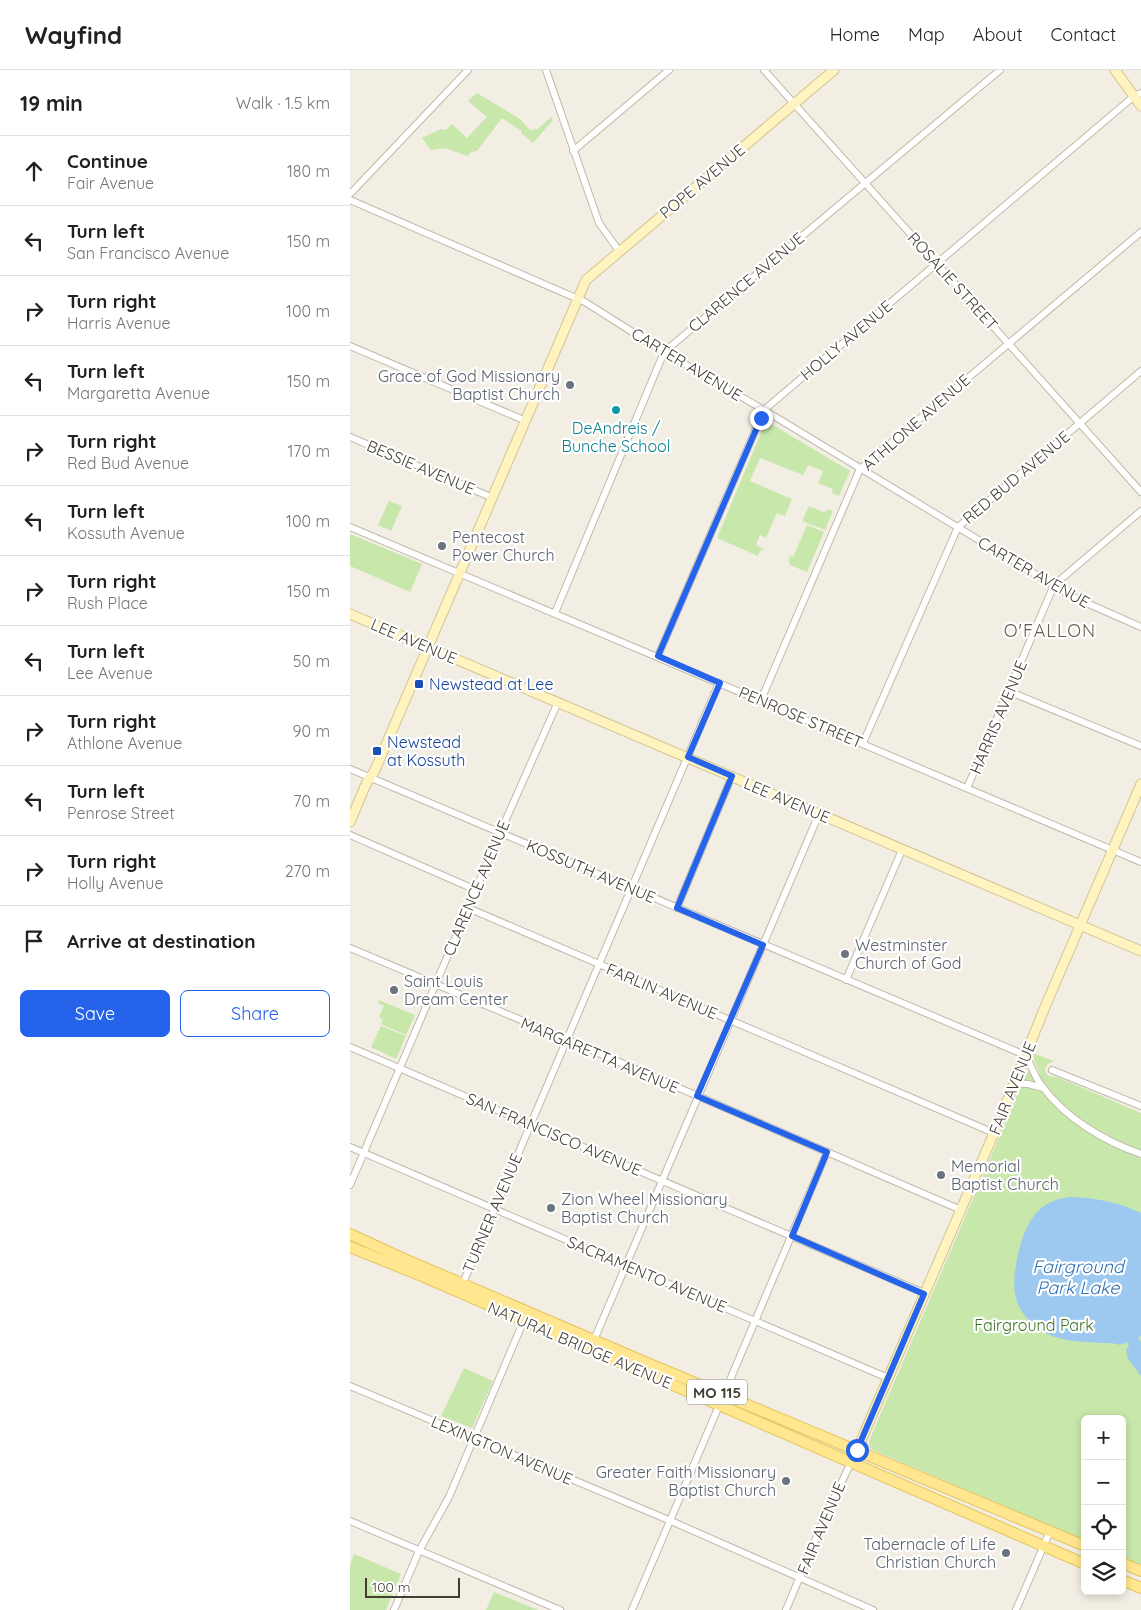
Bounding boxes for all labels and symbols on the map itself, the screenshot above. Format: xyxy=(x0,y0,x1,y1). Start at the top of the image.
street label: POPE AVENUE xyxy=(655,139,749,223)
street label: CLARENCE AVENUE xyxy=(684,228,808,336)
street label: ROSALIE STREET xyxy=(904,228,1003,335)
street label: HOLLY AVENUE xyxy=(796,296,896,384)
street label: CARTER AVENUE xyxy=(628,323,746,405)
place label: Grace of God Missionary Baptist Church xyxy=(378,366,560,404)
street label: ATHLONE AVENUE xyxy=(858,369,974,475)
marker: Grace of God Missionary Baptist Church xyxy=(564,379,576,391)
marker: DeAndreis / Bunche School xyxy=(610,404,622,416)
route end xyxy=(750,407,773,430)
place label: DeAndreis / Bunche School xyxy=(562,418,670,456)
street label: RED BUD AVENUE xyxy=(958,426,1074,528)
street label: BESSIE AVENUE xyxy=(364,435,478,499)
place label: Pentecost Power Church xyxy=(452,527,554,565)
street label: CARTER AVENUE xyxy=(974,532,1094,612)
marker: Pentecost Power Church xyxy=(436,540,448,552)
street label: LEE AVENUE xyxy=(368,614,460,668)
district label: O'FALLON xyxy=(1004,619,1096,642)
street label: HARRIS AVENUE xyxy=(965,657,1031,777)
place label: Newstead at Lee xyxy=(429,674,553,694)
marker: Newstead at Lee xyxy=(413,678,425,690)
street label: PENROSE STREET xyxy=(736,682,866,752)
place label: Newstead at Kossuth xyxy=(387,732,465,770)
marker: Newstead at Kossuth xyxy=(371,745,383,757)
street label: LEE AVENUE xyxy=(741,773,833,827)
street label: CLARENCE AVENUE xyxy=(438,817,514,959)
street label: KOSSUTH AVENUE xyxy=(523,835,659,907)
place label: Westminster Church of God xyxy=(855,935,961,973)
marker: Westminster Church of God xyxy=(839,948,851,960)
street label: FARLIN AVENUE xyxy=(603,959,721,1023)
place label: Saint Louis Dream Center xyxy=(404,971,508,1009)
marker: Saint Louis Dream Center xyxy=(388,984,400,996)
street label: MARGARETTA AVENUE xyxy=(518,1013,682,1097)
street label: FAIR AVENUE xyxy=(984,1038,1040,1138)
street label: SAN FRANCISCO AVENUE xyxy=(463,1088,645,1180)
street label: TURNER AVENUE xyxy=(458,1150,526,1276)
place label: Memorial Baptist Church xyxy=(951,1156,1059,1194)
marker: Memorial Baptist Church xyxy=(935,1169,947,1181)
place label: Zion Wheel Missionary Baptist Church xyxy=(561,1189,728,1227)
marker: Zion Wheel Missionary Baptist Church xyxy=(545,1202,557,1214)
street label: SACRAMENTO AVENUE xyxy=(564,1231,730,1317)
water label: Fairground Park Lake xyxy=(1032,1255,1126,1299)
street label: NATURAL BRIDGE AVENUE xyxy=(485,1297,675,1393)
park label: Fairground Park xyxy=(974,1315,1094,1335)
road number: MO 115 xyxy=(687,1380,747,1404)
street label: LEXINGTON AVENUE xyxy=(428,1411,576,1489)
route start xyxy=(846,1439,869,1462)
place label: Greater Faith Missionary Baptist Church xyxy=(596,1462,776,1500)
marker: Greater Faith Missionary Baptist Church xyxy=(780,1475,792,1487)
street label: FAIR AVENUE xyxy=(793,1479,849,1577)
place label: Tabernacle of Life Christian Church xyxy=(863,1534,996,1572)
marker: Tabernacle of Life Christian Church xyxy=(1000,1547,1012,1559)
scale bar xyxy=(365,1575,460,1598)

